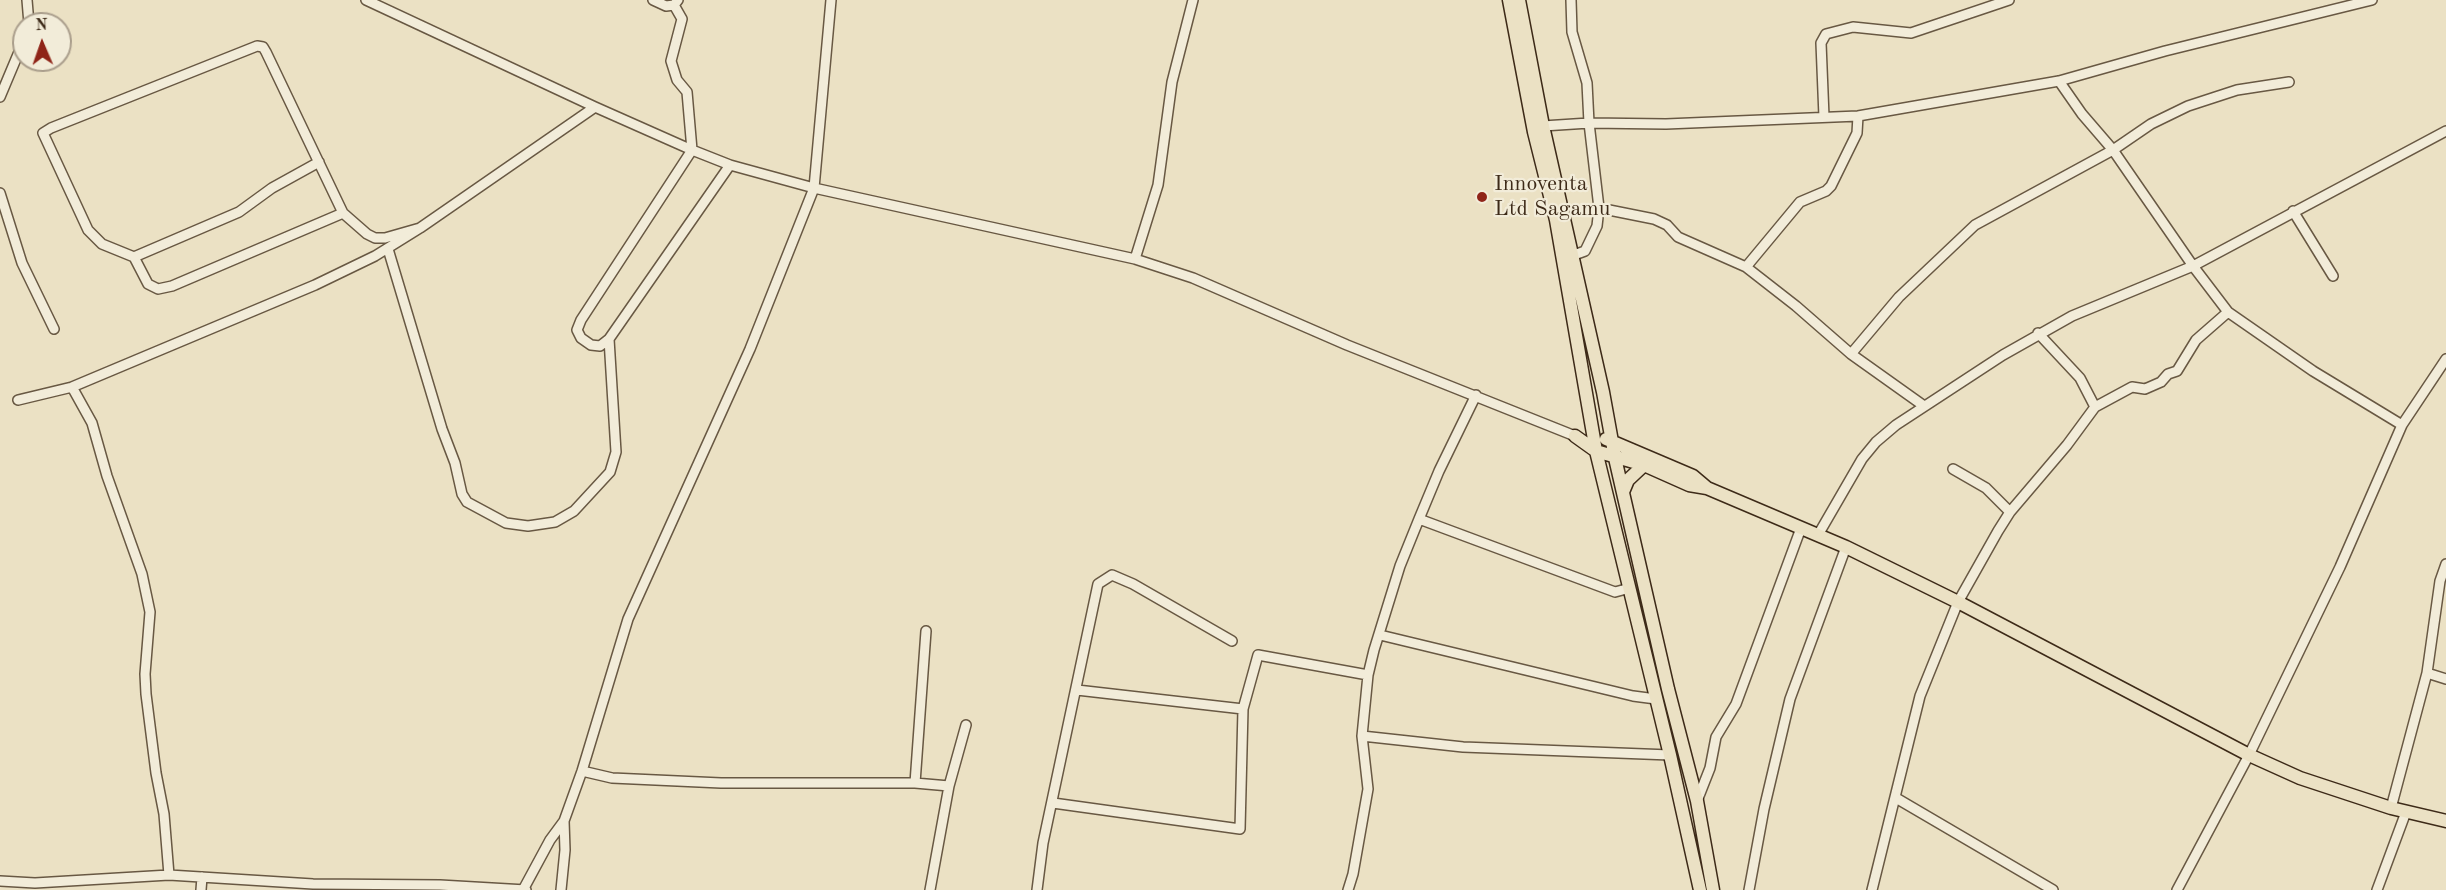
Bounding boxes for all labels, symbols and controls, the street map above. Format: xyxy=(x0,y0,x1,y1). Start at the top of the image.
north arrow xyxy=(12,12,72,72)
text: N xyxy=(35,18,48,34)
place label: Innoventa Ltd Sagamu xyxy=(1494,171,1611,222)
marker: Innoventa Ltd Sagamu xyxy=(1475,190,1489,204)

